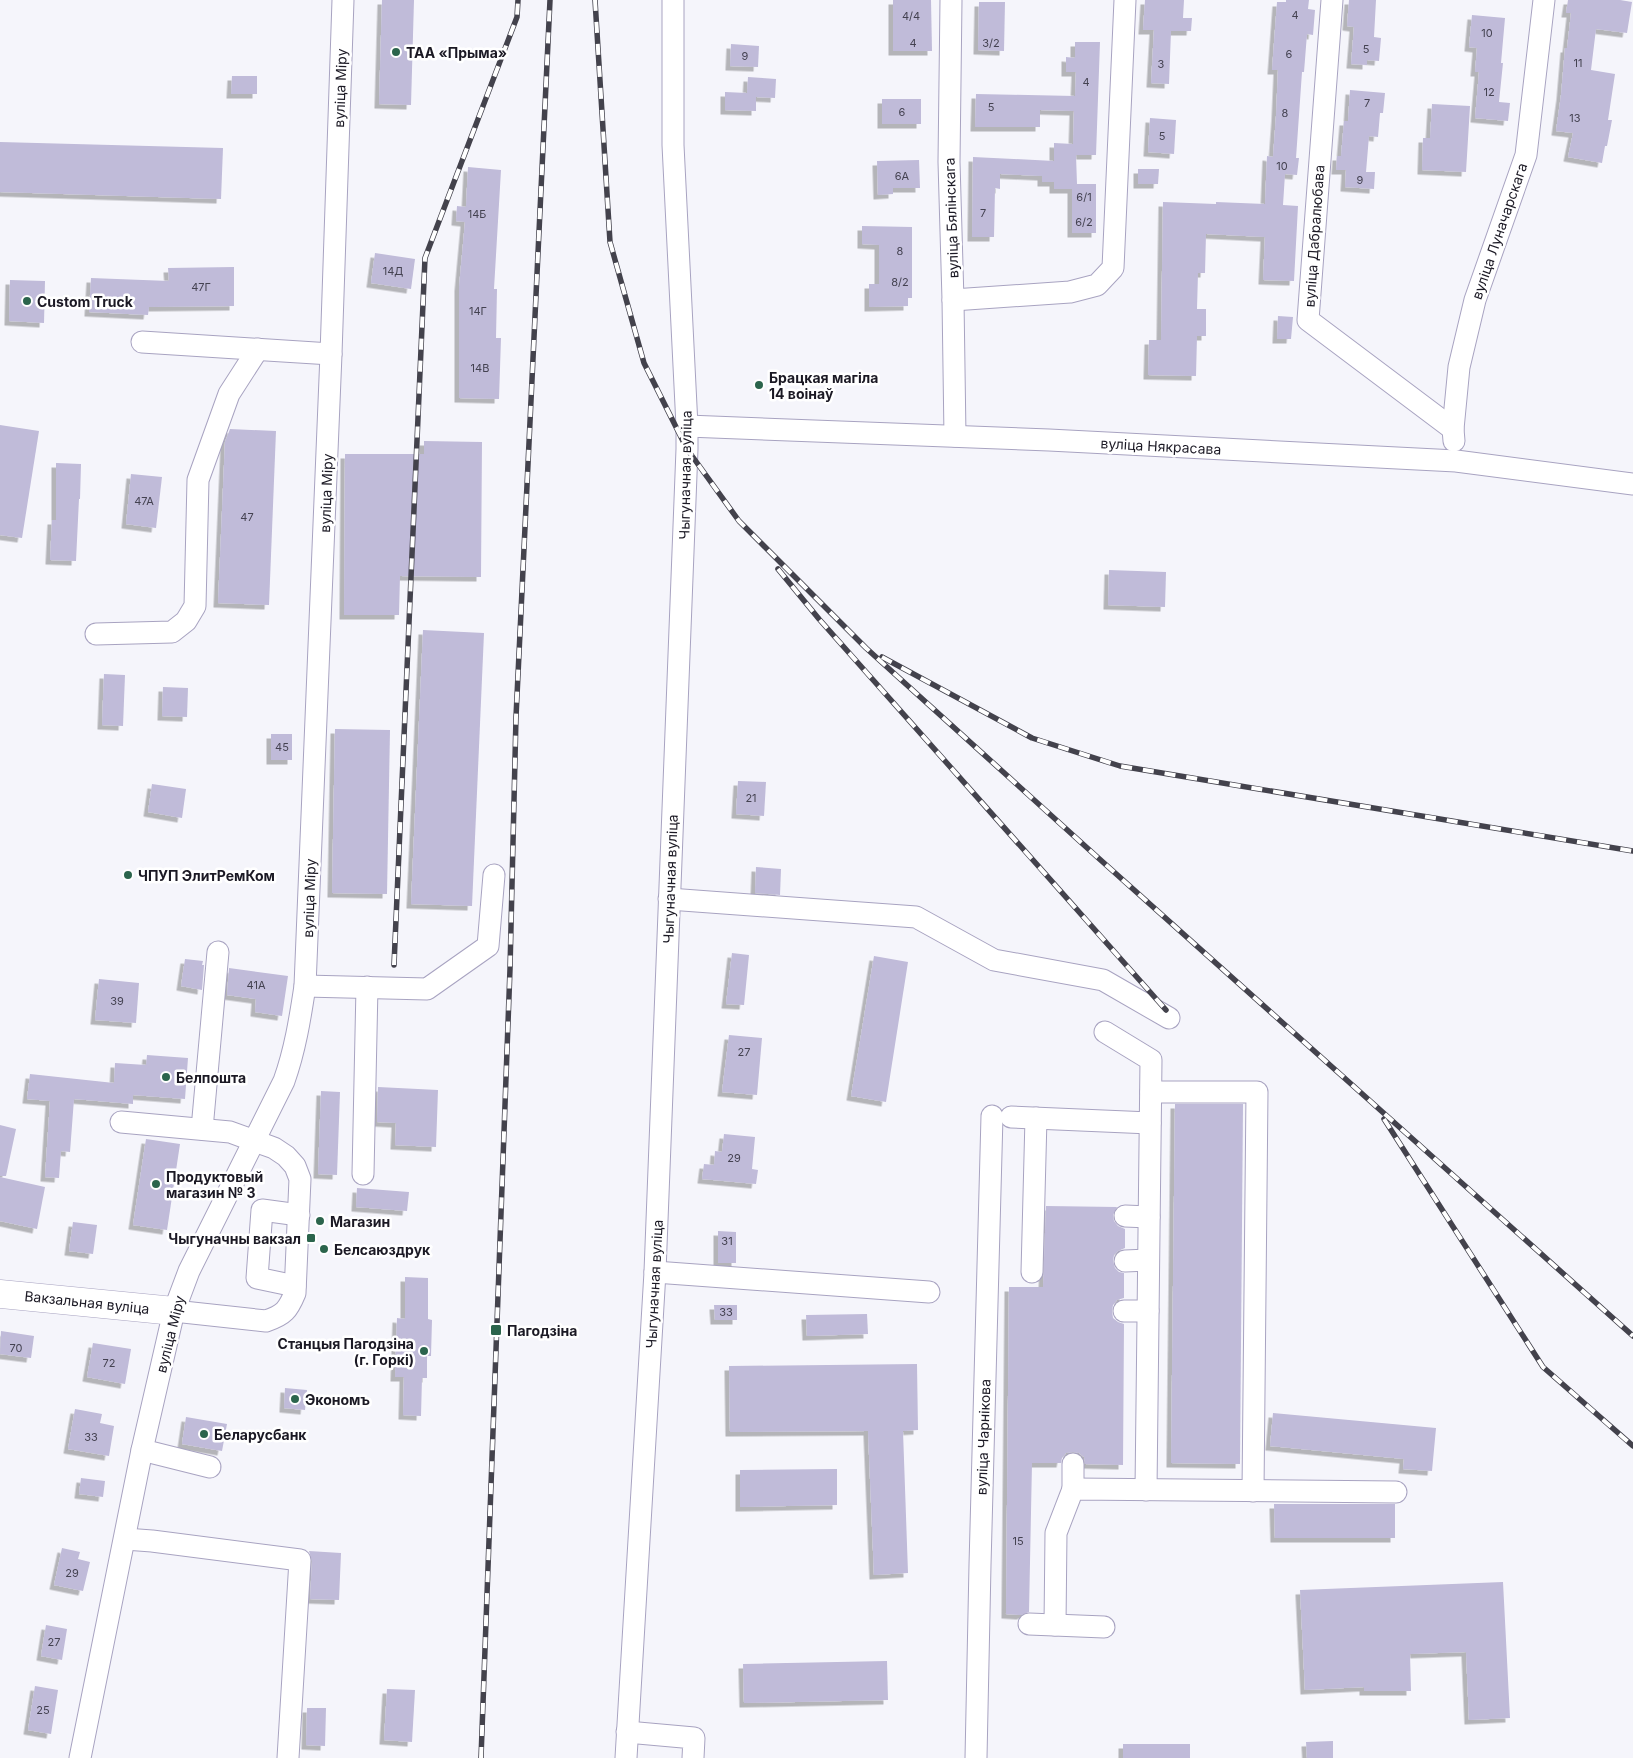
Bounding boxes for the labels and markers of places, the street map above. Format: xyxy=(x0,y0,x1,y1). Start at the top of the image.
place label: ТАА «Прыма» xyxy=(406,44,507,61)
marker: ТАА «Прыма» xyxy=(390,46,402,58)
place label: Custom Truck xyxy=(37,293,134,310)
marker: Custom Truck xyxy=(21,295,33,307)
place label: Брацкая магіла 14 воінаў xyxy=(769,369,878,402)
marker: Брацкая магіла 14 воінаў xyxy=(753,379,765,391)
place label: ЧПУП ЭлитРемКом xyxy=(138,867,275,884)
marker: ЧПУП ЭлитРемКом xyxy=(122,869,134,881)
place label: Белпошта xyxy=(176,1069,246,1086)
marker: Белпошта xyxy=(160,1071,172,1083)
place label: Продуктовый магазин № 3 xyxy=(166,1168,263,1201)
marker: Продуктовый магазин № 3 xyxy=(150,1178,162,1190)
place label: Магазин xyxy=(330,1213,390,1230)
marker: Магазин xyxy=(314,1215,326,1227)
place label: Чыгуначны вакзал xyxy=(168,1230,301,1247)
marker: Чыгуначны вакзал xyxy=(305,1232,317,1244)
place label: Белсаюздрук xyxy=(334,1241,431,1258)
marker: Белсаюздрук xyxy=(318,1243,330,1255)
place label: Пагодзіна xyxy=(507,1322,577,1339)
marker: Пагодзіна xyxy=(489,1323,503,1337)
place label: Станцыя Пагодзіна (г. Горкі) xyxy=(278,1335,414,1368)
marker: Станцыя Пагодзіна (г. Горкі) xyxy=(418,1345,430,1357)
place label: Экономъ xyxy=(305,1391,370,1408)
marker: Экономъ xyxy=(289,1393,301,1405)
place label: Беларусбанк xyxy=(214,1426,307,1443)
marker: Беларусбанк xyxy=(198,1428,210,1440)

